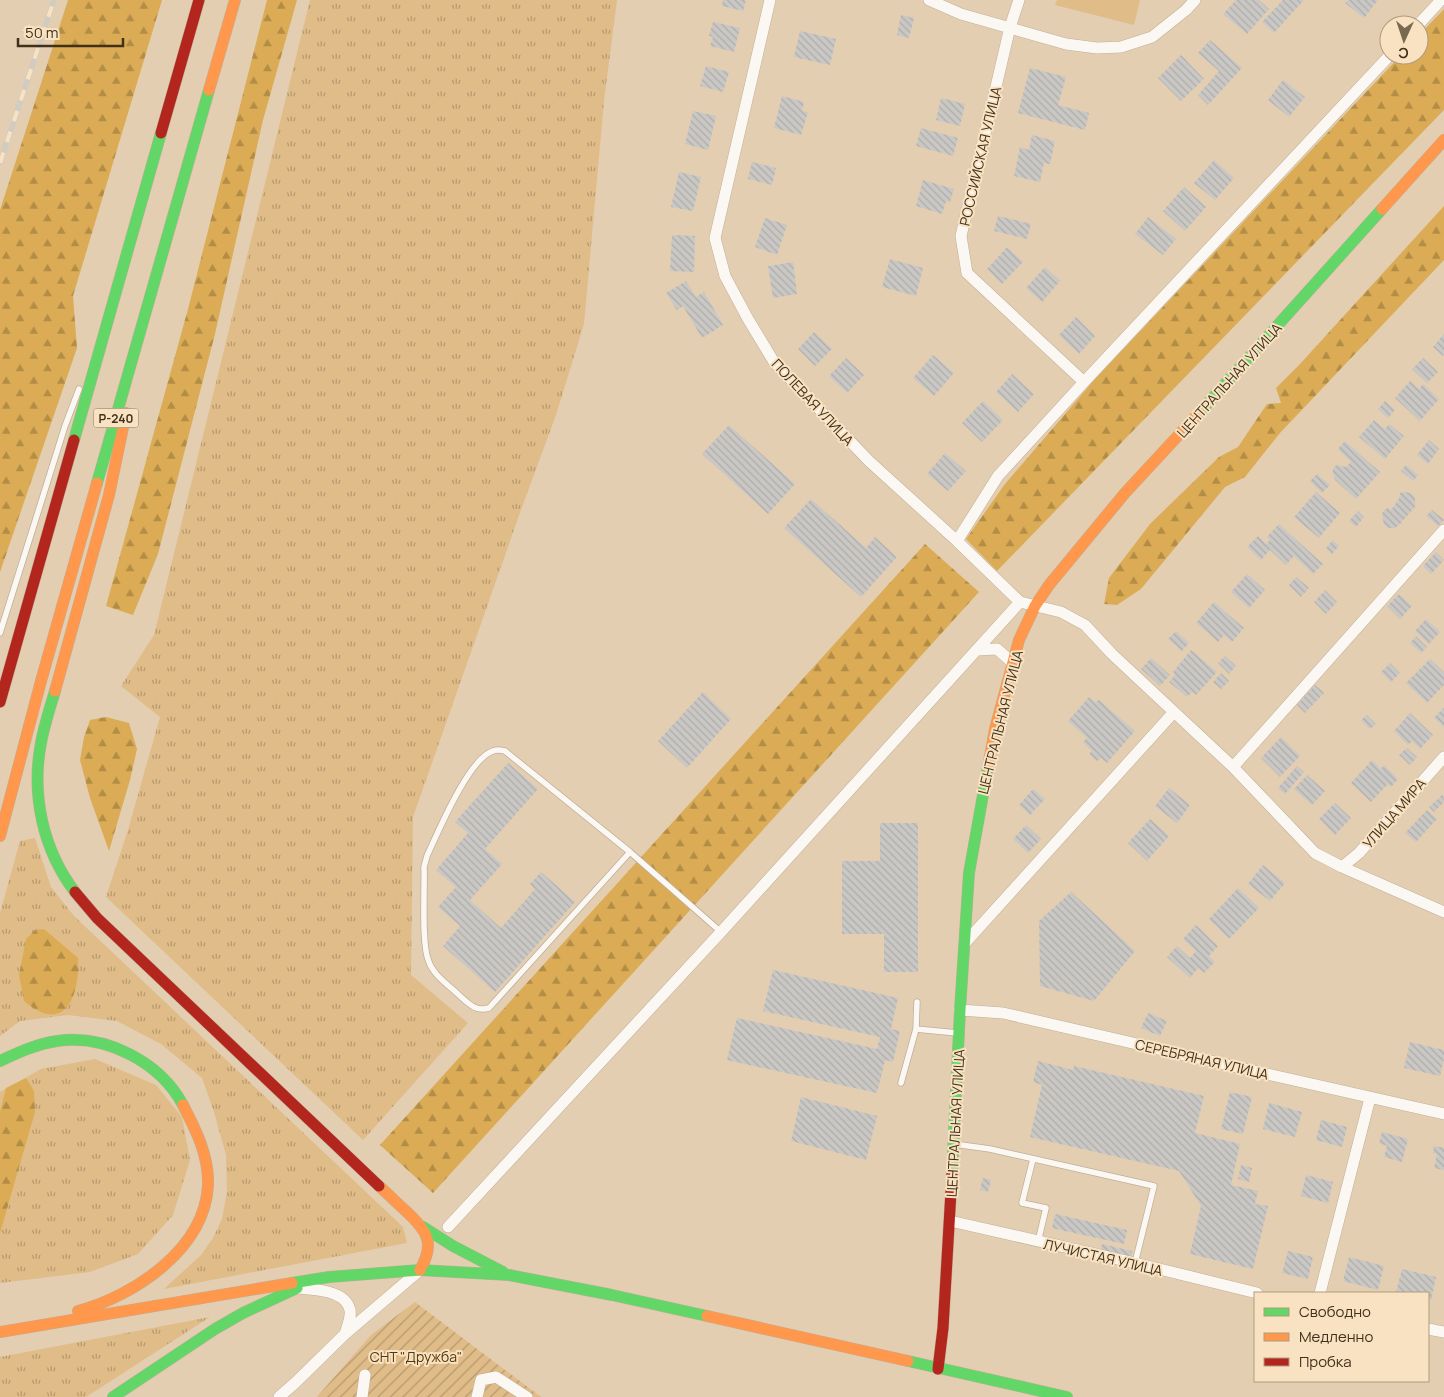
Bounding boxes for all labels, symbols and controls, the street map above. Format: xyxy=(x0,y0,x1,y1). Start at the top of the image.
scale bar xyxy=(18,15,122,47)
north arrow xyxy=(1379,15,1429,65)
text: 50 m xyxy=(25,22,59,43)
text: С xyxy=(1398,44,1409,63)
street label: РОССИЙСКАЯ УЛИЦА xyxy=(955,84,1005,228)
street label: ЦЕНТРАЛЬНАЯ УЛИЦА xyxy=(1172,319,1286,441)
street label: ПОЛЕВАЯ УЛИЦА xyxy=(768,354,858,450)
road number: Р-240 xyxy=(94,408,138,428)
street label: ЦЕНТРАЛЬНАЯ УЛИЦА xyxy=(973,648,1027,796)
street label: УЛИЦА МИРА xyxy=(1358,774,1430,852)
street label: СЕРЕБРЯНАЯ УЛИЦА xyxy=(1133,1034,1271,1084)
street label: ЦЕНТРАЛЬНАЯ УЛИЦА xyxy=(942,1048,968,1197)
street label: ЛУЧИСТАЯ УЛИЦА xyxy=(1042,1234,1165,1280)
legend xyxy=(1254,1292,1429,1382)
text: Свободно xyxy=(1299,1301,1371,1322)
text: Медленно xyxy=(1299,1326,1373,1347)
park label: СНТ "Дружба" xyxy=(370,1347,462,1366)
text: Пробка xyxy=(1299,1351,1352,1372)

